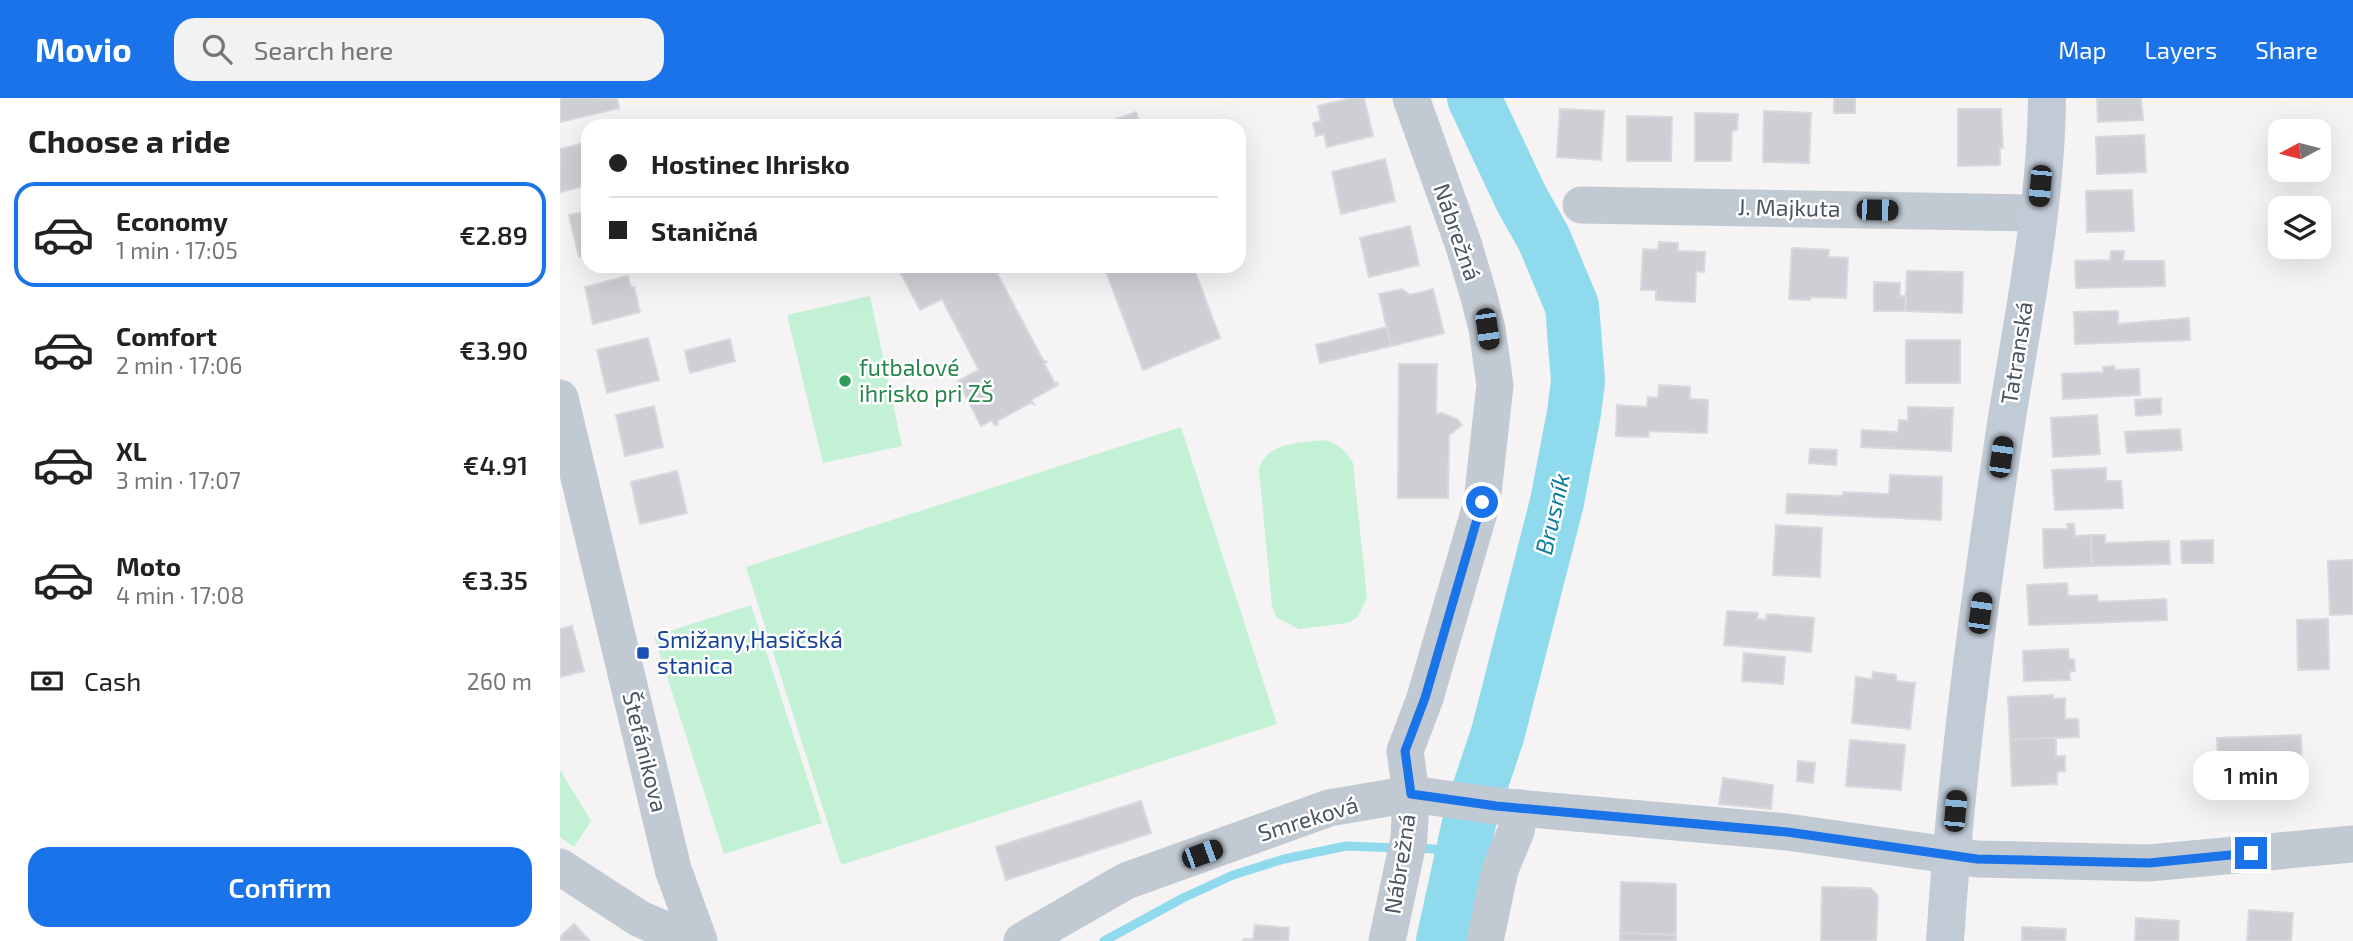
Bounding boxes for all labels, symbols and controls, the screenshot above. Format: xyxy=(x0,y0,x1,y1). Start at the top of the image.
search box xyxy=(174,18,664,81)
text: Movio xyxy=(35,29,132,69)
icon: search xyxy=(198,30,236,68)
text: Search here xyxy=(254,34,393,65)
text: Map xyxy=(2058,35,2106,64)
text: Layers xyxy=(2144,35,2217,64)
text: Share xyxy=(2255,35,2318,64)
north arrow xyxy=(2268,119,2331,182)
map controls xyxy=(2268,119,2331,259)
text: Choose a ride xyxy=(28,121,231,159)
text: Hostinec Ihrisko xyxy=(651,148,850,179)
car xyxy=(2028,164,2053,208)
street label: Nábrežná xyxy=(1428,179,1488,284)
street label: J. Majkuta xyxy=(1737,192,1841,222)
button: layers xyxy=(2268,196,2331,259)
car xyxy=(1856,199,1899,221)
icon: car xyxy=(32,203,95,266)
text: Economy xyxy=(116,205,228,236)
text: Staničná xyxy=(651,215,758,246)
text: €2.89 xyxy=(459,219,528,250)
text: 1 min · 17:05 xyxy=(116,236,238,264)
street label: Tatranská xyxy=(1994,299,2038,406)
car xyxy=(1474,307,1501,351)
icon: car xyxy=(32,318,95,381)
text: Comfort xyxy=(116,320,217,351)
text: €3.90 xyxy=(459,334,528,365)
text: 2 min · 17:06 xyxy=(116,351,242,379)
place label: futbalové ihrisko pri ZŠ xyxy=(859,353,994,407)
marker: futbalové ihrisko pri ZŠ xyxy=(837,373,853,389)
icon: car xyxy=(32,433,95,496)
text: XL xyxy=(116,435,147,466)
car xyxy=(1988,435,2015,479)
text: €4.91 xyxy=(463,449,528,480)
text: 3 min · 17:07 xyxy=(116,466,241,494)
water label: Brusník xyxy=(1528,470,1575,557)
route start xyxy=(1466,486,1498,518)
icon: car xyxy=(32,548,95,611)
text: Moto xyxy=(116,550,181,581)
text: €3.35 xyxy=(462,564,528,595)
text: 4 min · 17:08 xyxy=(116,581,244,609)
car xyxy=(1967,591,1994,635)
place label: Smižany,Hasičská stanica xyxy=(657,625,843,679)
marker: Smižany,Hasičská stanica xyxy=(635,645,651,661)
icon: cash xyxy=(28,662,66,700)
text: Cash xyxy=(84,665,141,696)
text: 260 m xyxy=(467,667,532,695)
street label: Štefánikova xyxy=(617,689,674,815)
callout: 1 min xyxy=(2193,752,2309,800)
text: 1 min xyxy=(2224,761,2278,789)
car xyxy=(1943,789,1968,833)
street label: Smreková xyxy=(1254,790,1361,847)
street label: Nábrežná xyxy=(1377,812,1421,916)
car xyxy=(1179,837,1226,871)
route end xyxy=(2235,837,2267,869)
button: Confirm xyxy=(28,847,532,927)

